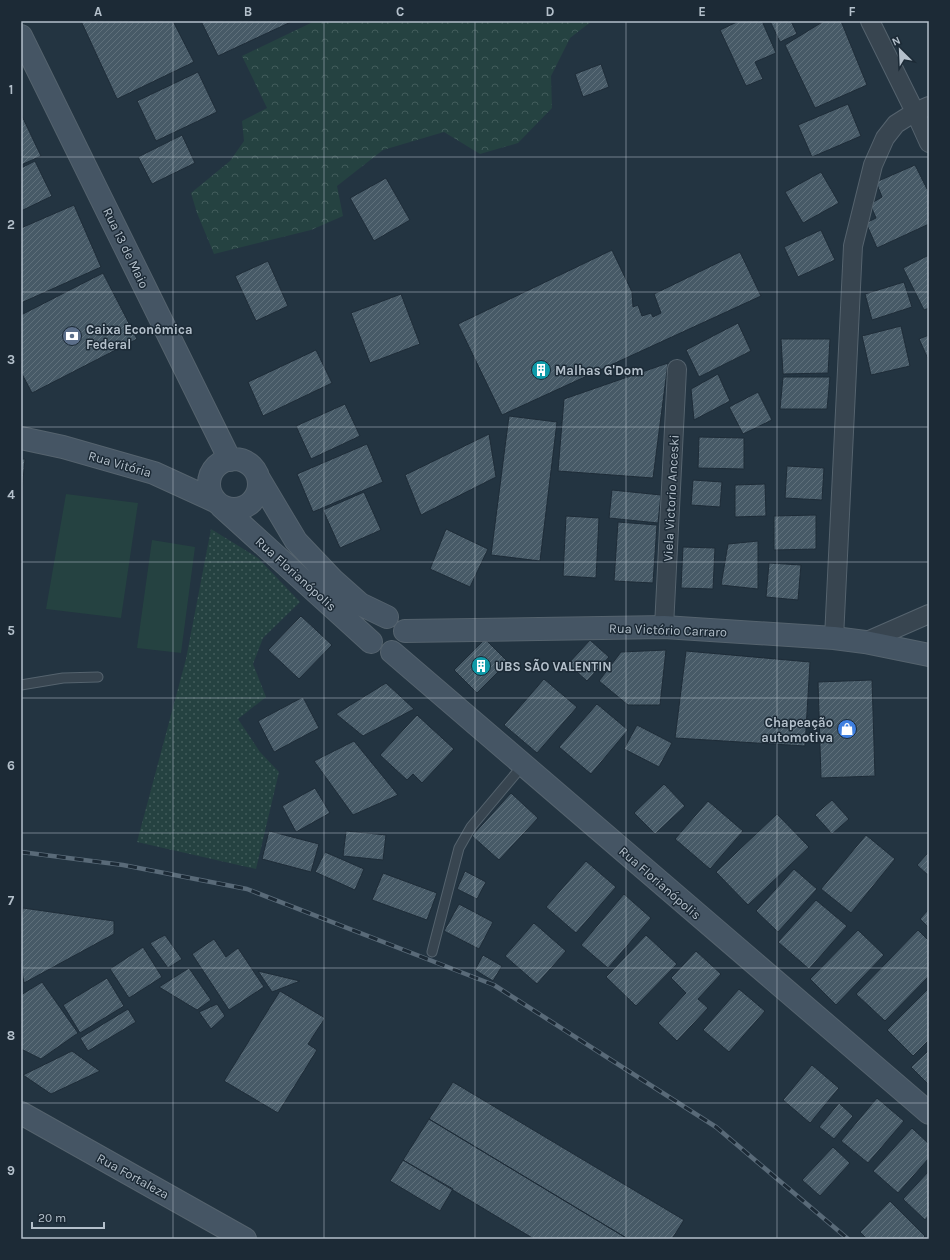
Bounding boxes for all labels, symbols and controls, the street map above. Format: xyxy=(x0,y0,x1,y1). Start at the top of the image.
text: A xyxy=(94,4,102,19)
text: B xyxy=(244,4,252,19)
text: C xyxy=(396,4,404,19)
text: D xyxy=(546,4,555,19)
text: E xyxy=(698,4,706,19)
text: F xyxy=(848,4,856,19)
north arrow xyxy=(880,30,920,70)
text: N xyxy=(890,34,902,49)
text: 1 xyxy=(9,82,13,97)
street label: Rua 13 de Maio xyxy=(100,205,152,291)
text: 2 xyxy=(7,217,15,232)
place label: Caixa Econômica Federal xyxy=(86,322,193,352)
bank icon: Caixa Econômica Federal xyxy=(61,325,83,347)
text: 3 xyxy=(7,352,15,367)
building icon: Malhas G'Dom xyxy=(530,359,552,381)
place label: Malhas G'Dom xyxy=(555,363,644,378)
street label: Viela Victorio Anceski xyxy=(660,434,682,562)
street label: Rua Vitória xyxy=(87,448,153,480)
text: 4 xyxy=(7,487,15,502)
street label: Rua Florianópolis xyxy=(253,534,340,614)
street label: Rua Victório Carraro xyxy=(609,620,727,640)
text: 5 xyxy=(7,623,15,638)
building icon: UBS SÃO VALENTIN xyxy=(470,655,492,677)
place label: UBS SÃO VALENTIN xyxy=(495,658,612,674)
place label: Chapeação automotiva xyxy=(761,715,833,745)
shop icon: Chapeação automotiva xyxy=(836,718,858,740)
text: 6 xyxy=(7,758,15,773)
street label: Rua Florianópolis xyxy=(616,843,704,923)
text: 7 xyxy=(8,893,15,908)
text: 8 xyxy=(7,1028,15,1043)
street label: Rua Fortaleza xyxy=(94,1150,172,1202)
text: 9 xyxy=(7,1163,15,1178)
scale bar xyxy=(32,1204,104,1230)
text: 20 m xyxy=(38,1211,66,1225)

